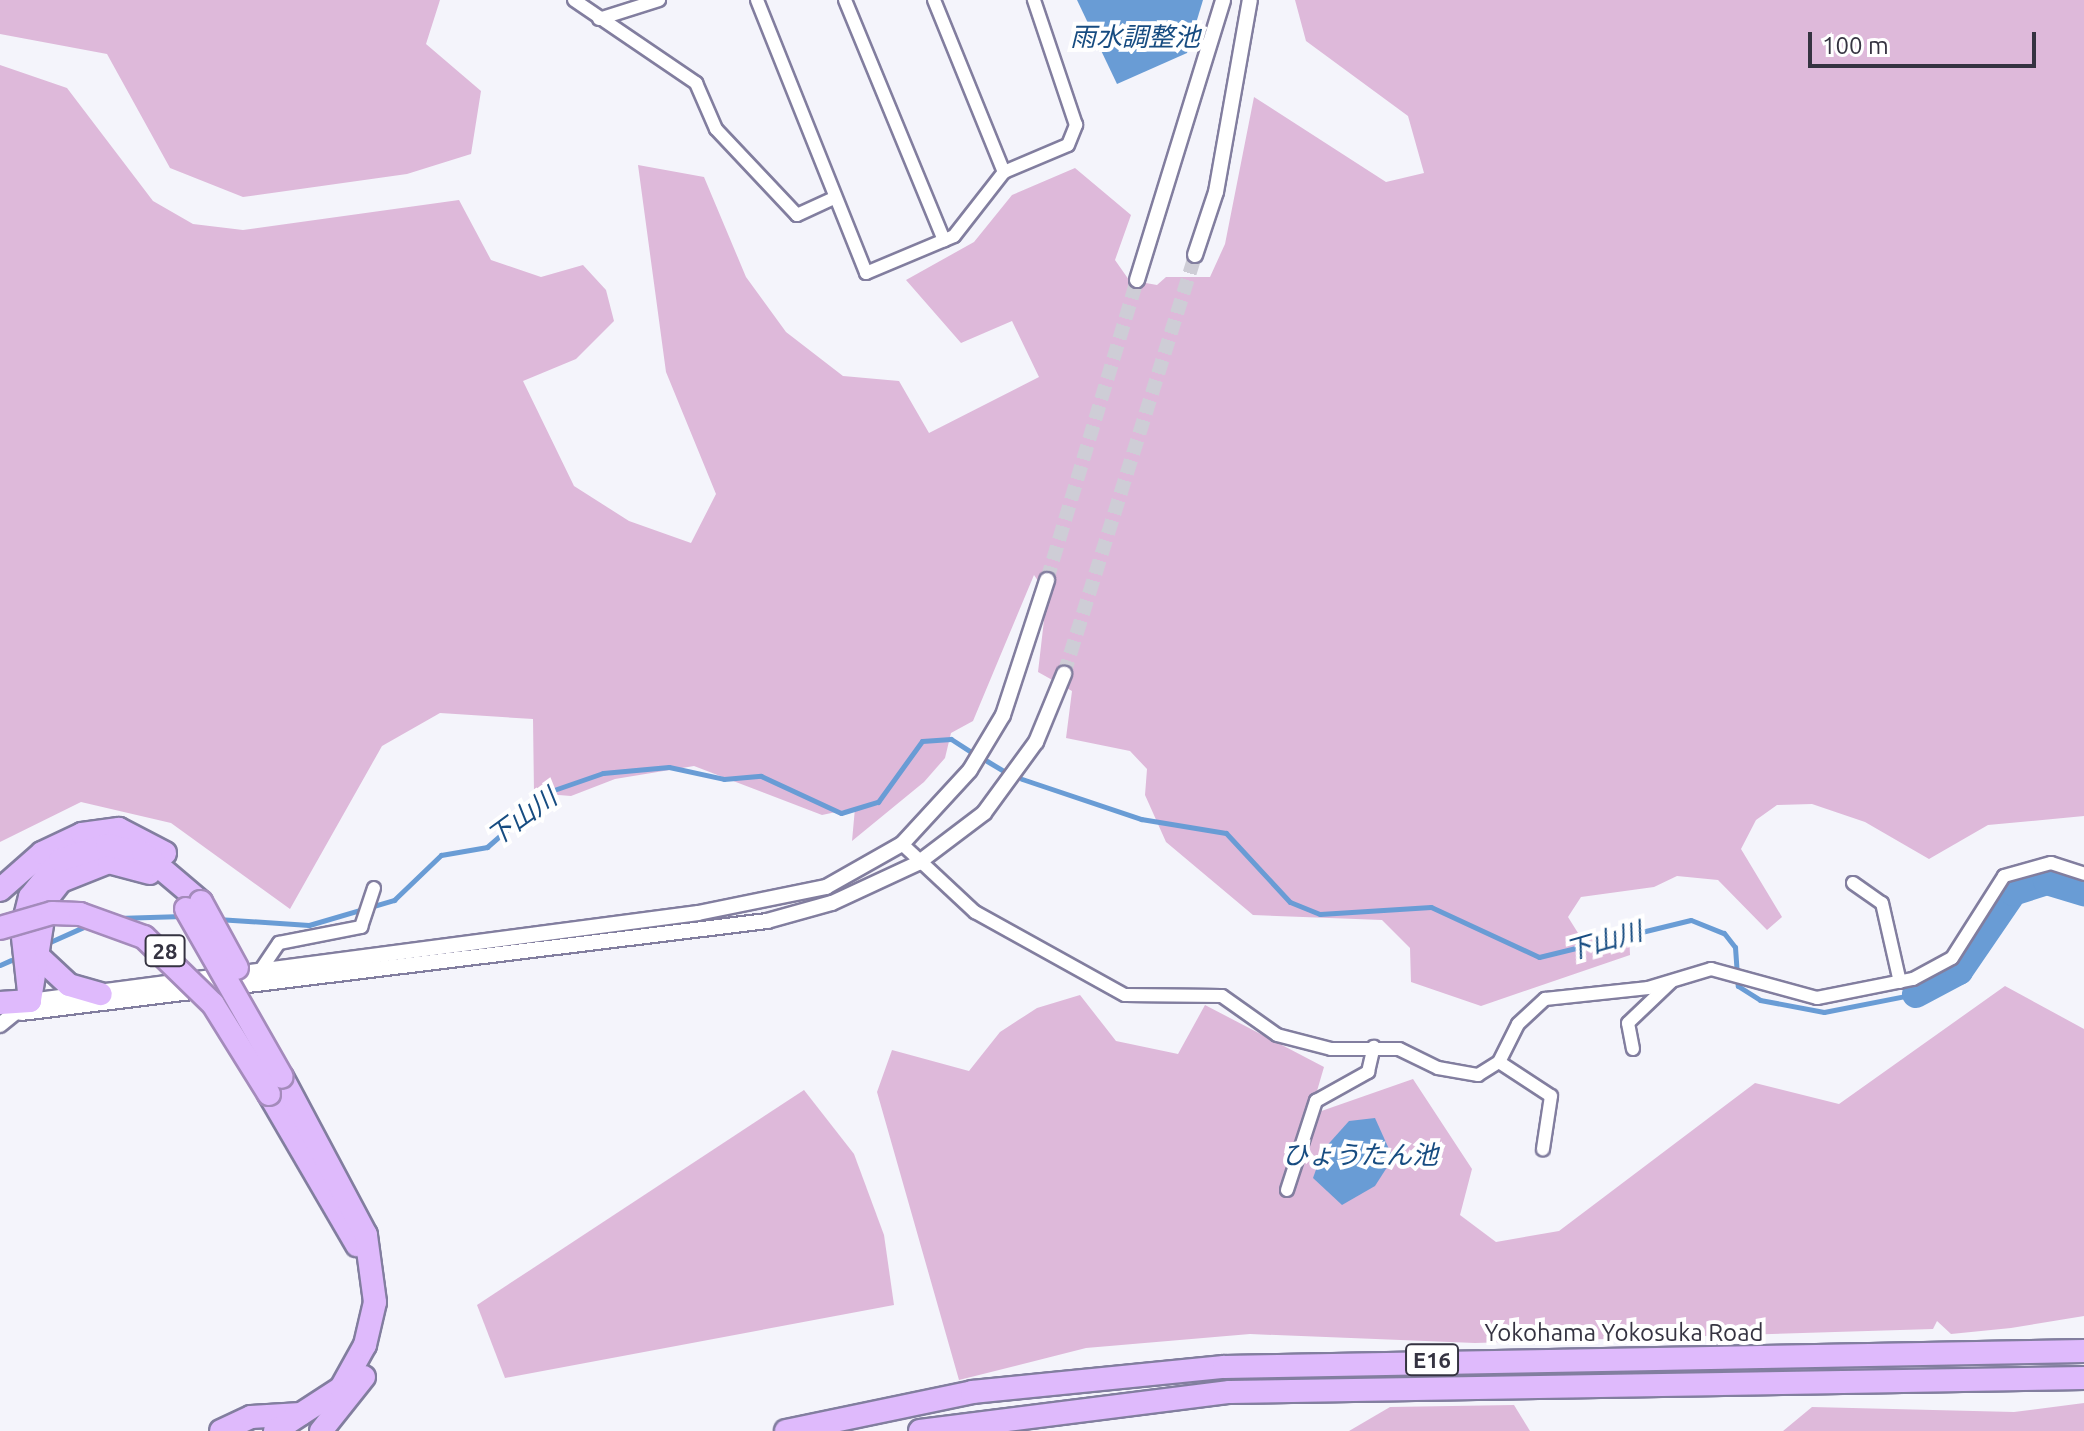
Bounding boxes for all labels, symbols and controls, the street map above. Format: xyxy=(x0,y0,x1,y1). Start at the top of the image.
scale bar xyxy=(1812,16,2040,66)
water label: 雨水調整池 xyxy=(1070,21,1200,53)
text: 100 m xyxy=(1822,32,1889,59)
water label: 下山川 xyxy=(481,781,563,853)
water label: 下山川 xyxy=(1562,915,1646,967)
road number: 28 xyxy=(143,933,187,969)
water label: ひょうたん池 xyxy=(1282,1139,1438,1171)
street label: Yokohama Yokosuka Road xyxy=(1484,1319,1764,1347)
road number: E16 xyxy=(1404,1342,1460,1378)

